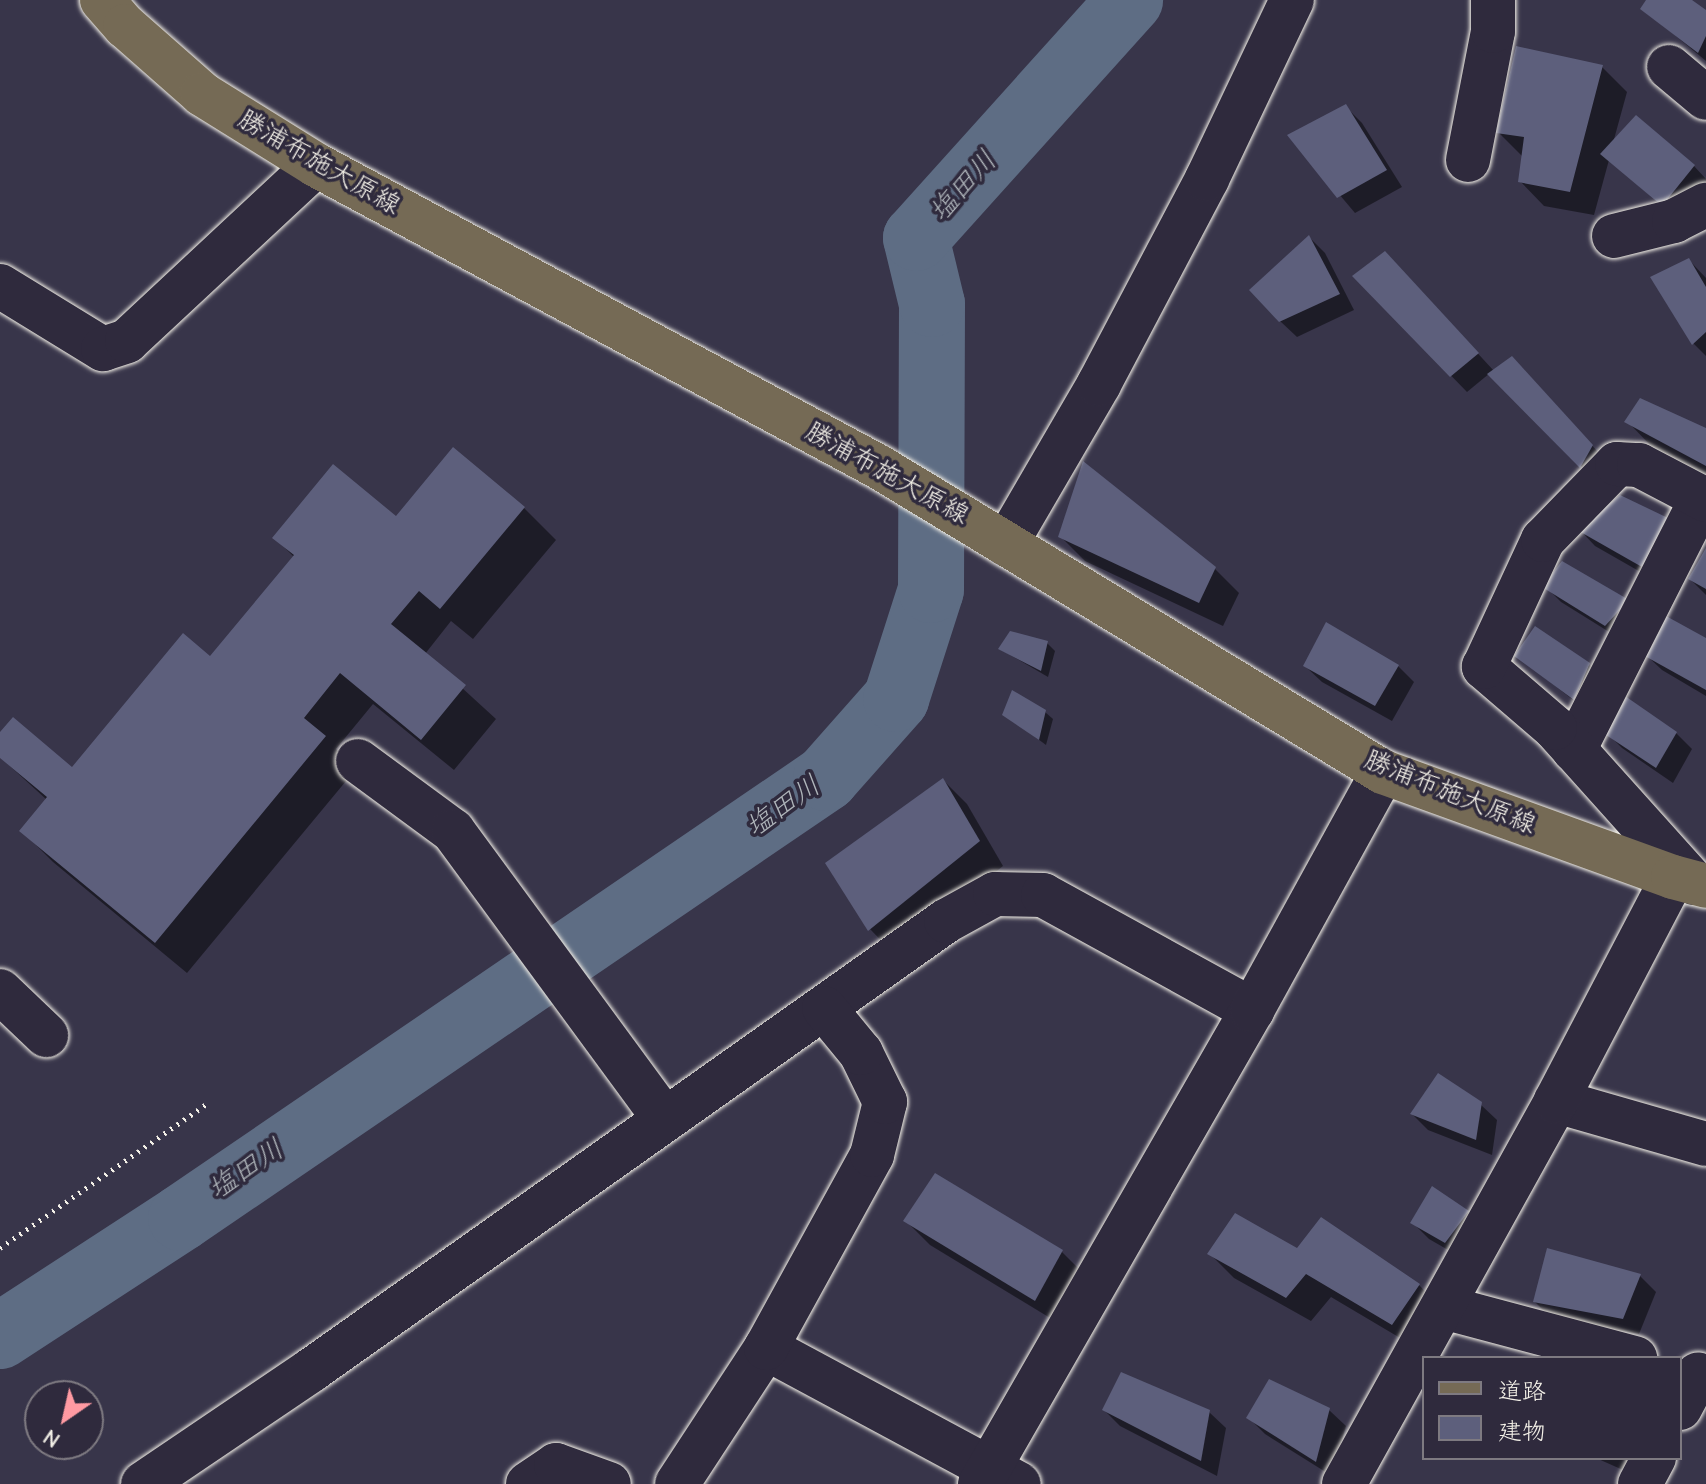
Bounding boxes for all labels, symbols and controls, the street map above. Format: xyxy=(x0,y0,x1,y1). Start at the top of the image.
street label: 勝浦布施大原線 xyxy=(232,104,406,222)
water label: 塩田川 xyxy=(922,144,1004,228)
street label: 勝浦布施大原線 xyxy=(800,416,974,532)
street label: 勝浦布施大原線 xyxy=(1360,744,1540,842)
water label: 塩田川 xyxy=(739,768,827,844)
water label: 塩田川 xyxy=(202,1132,290,1206)
legend xyxy=(1422,1356,1682,1460)
text: 道路 xyxy=(1498,1377,1546,1405)
north arrow xyxy=(24,1380,104,1460)
text: 建物 xyxy=(1498,1417,1546,1445)
text: N xyxy=(38,1423,65,1453)

